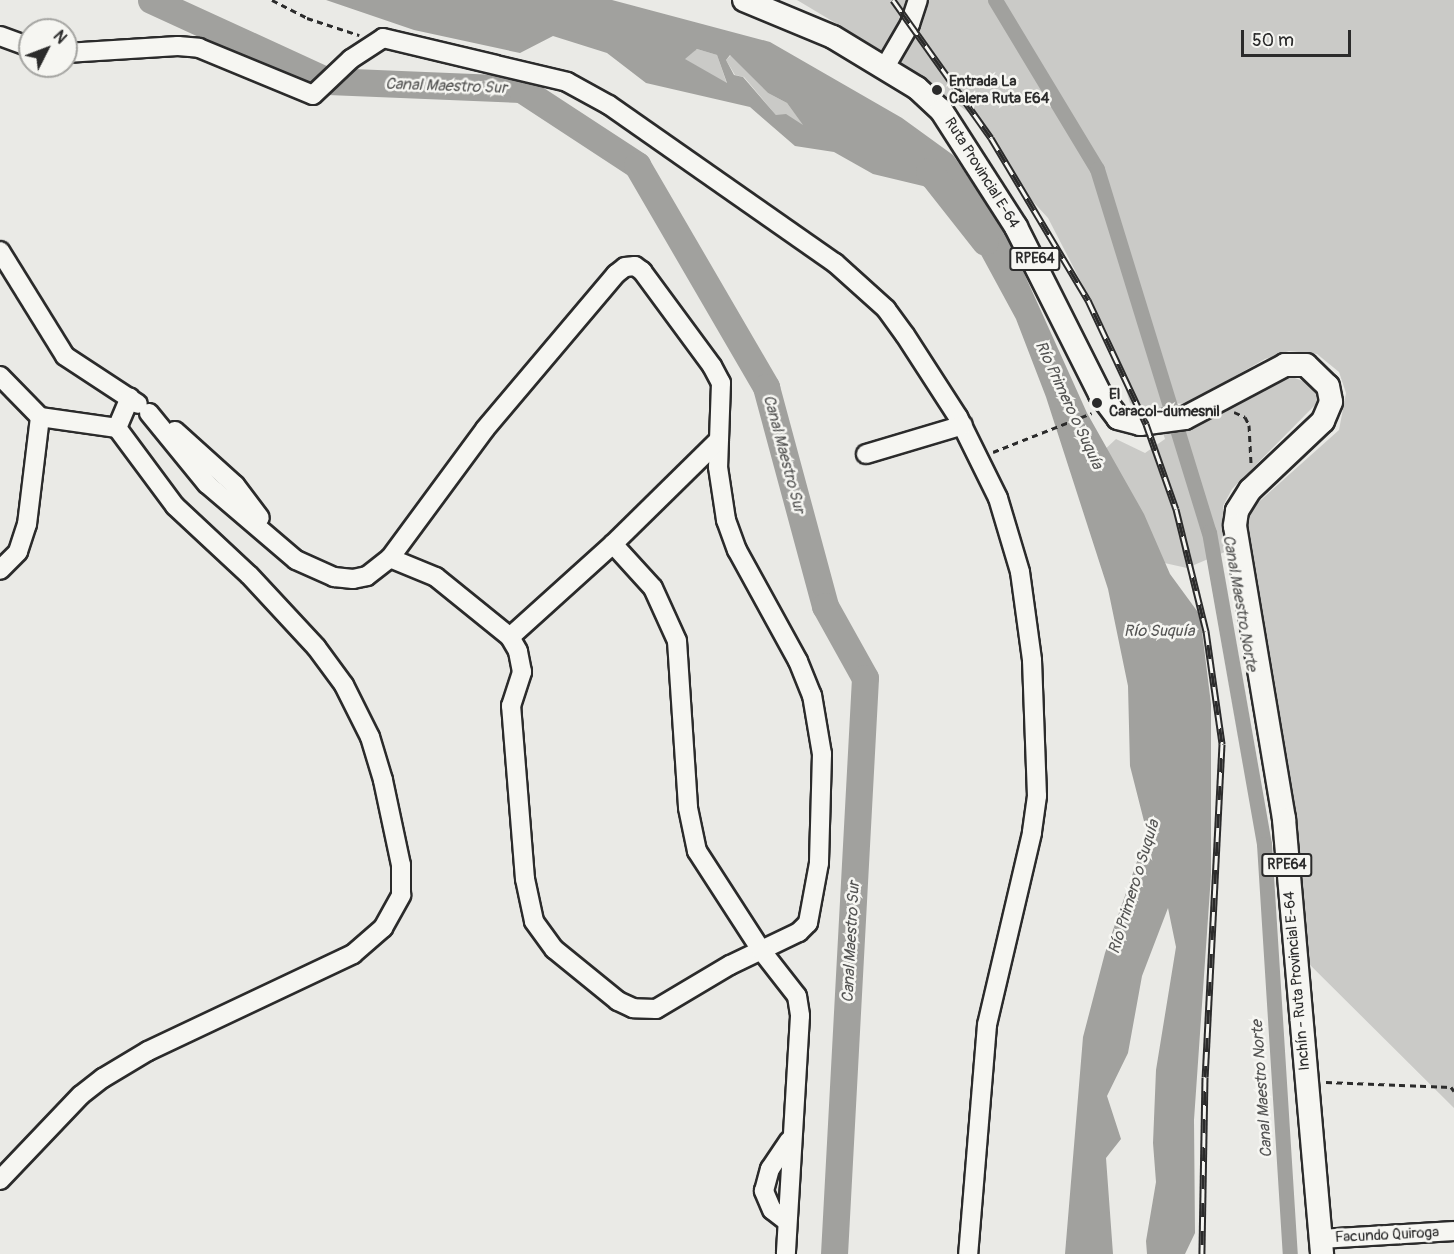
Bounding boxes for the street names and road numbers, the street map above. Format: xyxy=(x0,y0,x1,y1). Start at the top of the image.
street label: Ruta Provincial E-64 xyxy=(941,114,1023,232)
road number: RPE64 xyxy=(1008,248,1062,270)
road number: RPE64 xyxy=(1260,854,1314,876)
street label: Inchín - Ruta Provincial E-64 xyxy=(1280,891,1314,1071)
street label: Facundo Quiroga xyxy=(1335,1223,1439,1247)

